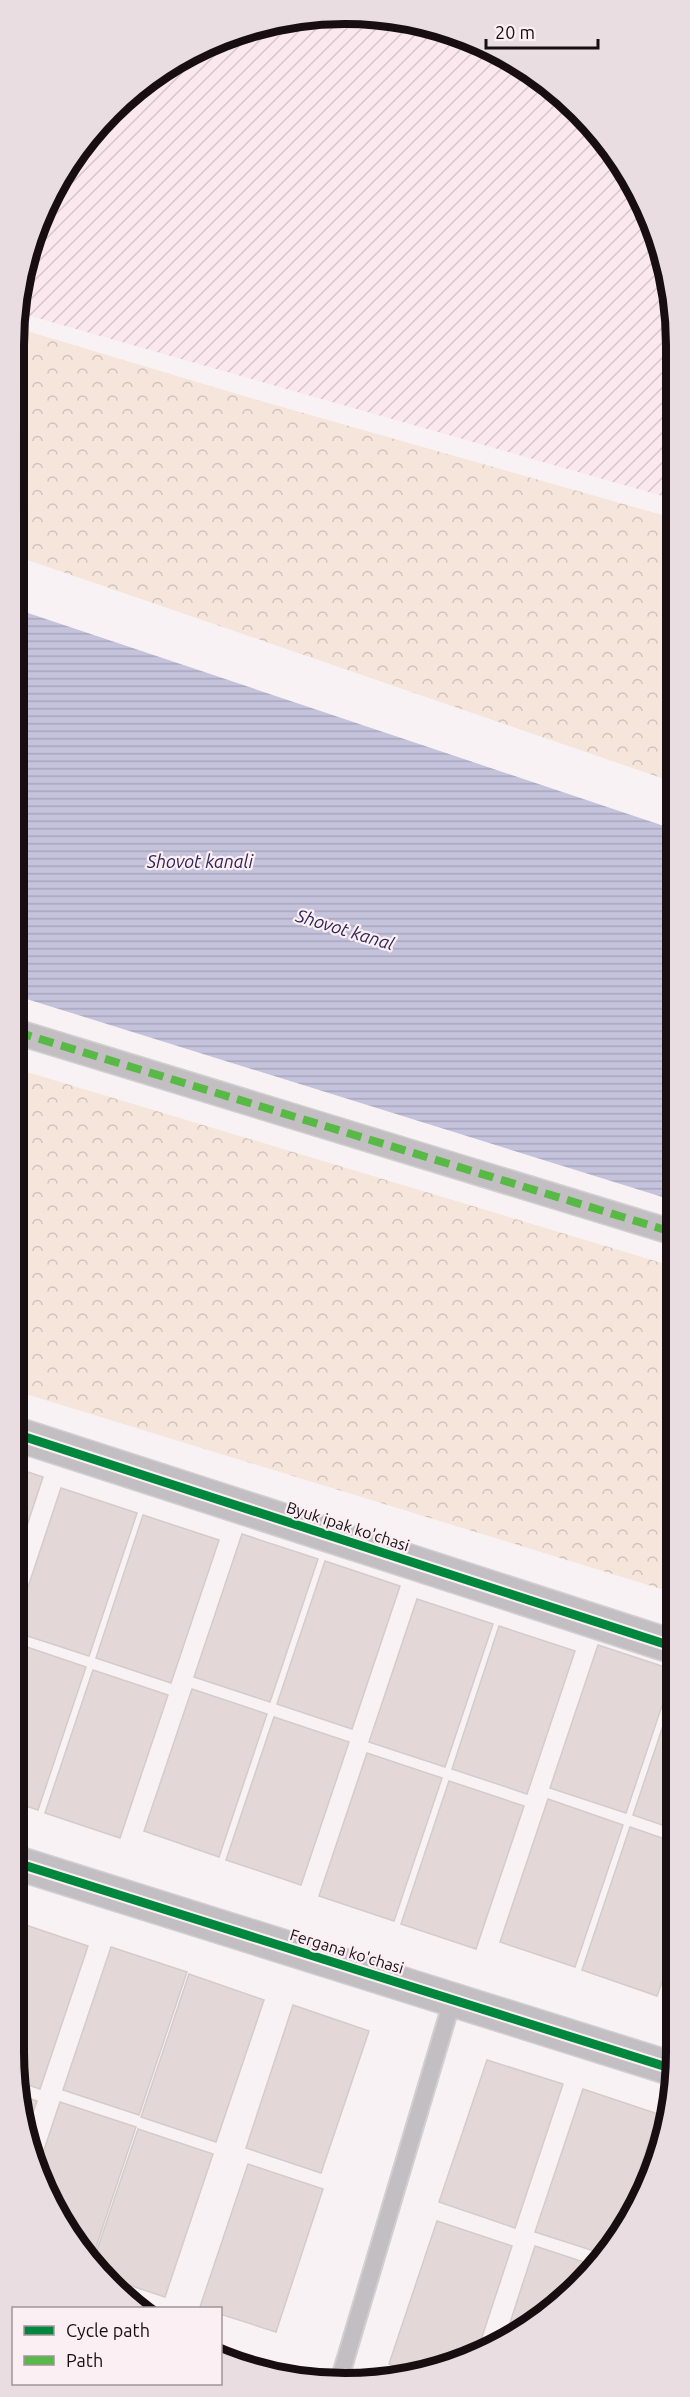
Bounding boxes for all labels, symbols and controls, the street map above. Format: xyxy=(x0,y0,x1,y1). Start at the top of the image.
scale bar xyxy=(486,12,598,50)
text: 20 m xyxy=(495,22,535,42)
water label: Shovot kanali xyxy=(146,851,254,871)
water label: Shovot kanal xyxy=(293,904,397,953)
street label: Byuk ipak ko'chasi xyxy=(284,1498,412,1554)
street label: Fergana ko'chasi xyxy=(288,1925,406,1977)
legend xyxy=(12,2307,222,2385)
text: Cycle path xyxy=(66,2320,150,2340)
text: Path xyxy=(66,2350,103,2370)

